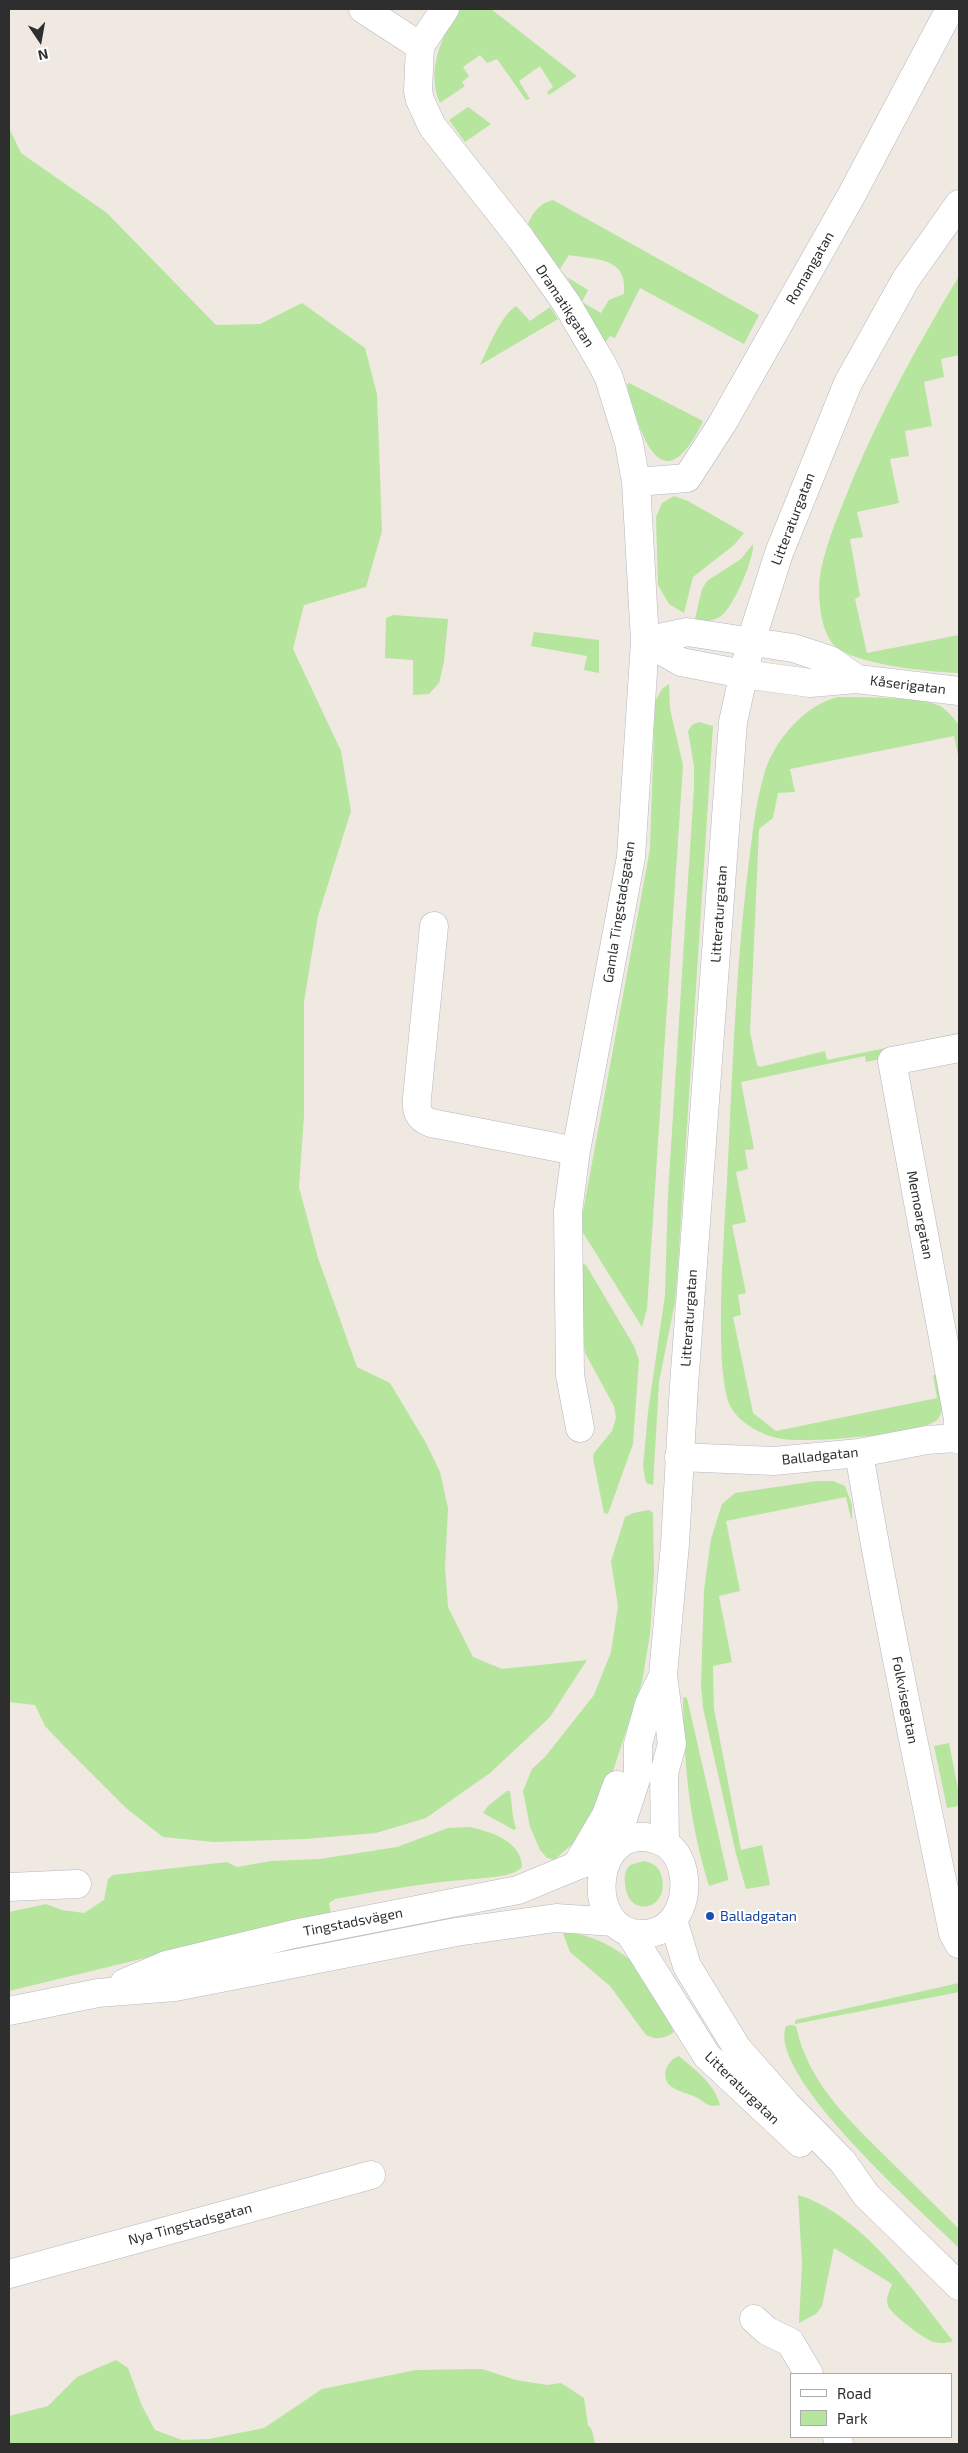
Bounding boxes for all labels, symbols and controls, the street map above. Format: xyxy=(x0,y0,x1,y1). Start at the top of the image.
north arrow xyxy=(15,15,65,65)
text: N xyxy=(37,46,50,65)
street label: Romangatan xyxy=(782,229,838,307)
street label: Dramatikgatan xyxy=(532,262,598,350)
street label: Litteraturgatan xyxy=(768,470,818,568)
street label: Kåserigatan xyxy=(869,672,947,698)
street label: Gamla Tingstadsgatan xyxy=(600,840,638,984)
street label: Litteraturgatan xyxy=(707,865,731,963)
street label: Memoargatan xyxy=(903,1169,937,1261)
street label: Litteraturgatan xyxy=(677,1269,701,1367)
street label: Balladgatan xyxy=(781,1444,859,1468)
street label: Folkvisegatan xyxy=(888,1655,922,1745)
street label: Tingstadsvägen xyxy=(302,1904,404,1940)
place label: Balladgatan xyxy=(720,1908,797,1924)
marker: Balladgatan xyxy=(704,1910,716,1922)
street label: Litteraturgatan xyxy=(701,2048,783,2128)
street label: Nya Tingstadsgatan xyxy=(126,2199,254,2249)
legend xyxy=(790,2373,953,2438)
text: Road xyxy=(837,2384,872,2402)
text: Park xyxy=(837,2409,868,2427)

